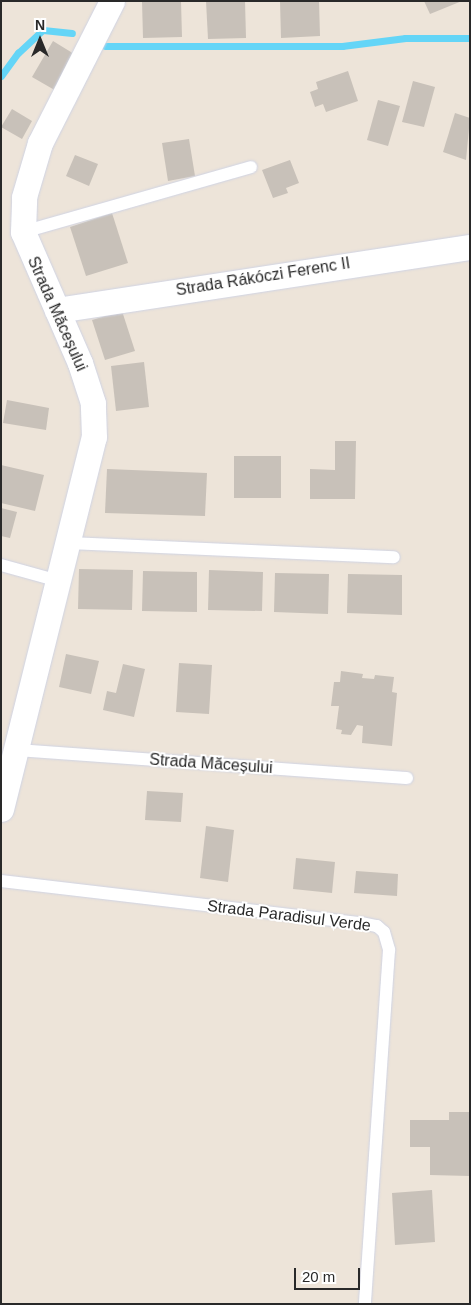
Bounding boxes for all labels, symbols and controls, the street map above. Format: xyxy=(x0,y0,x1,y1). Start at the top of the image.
north arrow xyxy=(15,15,65,65)
text: N xyxy=(35,17,45,33)
street label: Strada Măceșului xyxy=(23,254,91,374)
street label: Strada Rákóczi Ferenc II xyxy=(175,254,351,300)
street label: Strada Măceșului xyxy=(149,750,273,778)
street label: Strada Paradisul Verde xyxy=(206,896,372,936)
scale bar xyxy=(296,1258,362,1290)
text: 20 m xyxy=(302,1268,335,1285)

